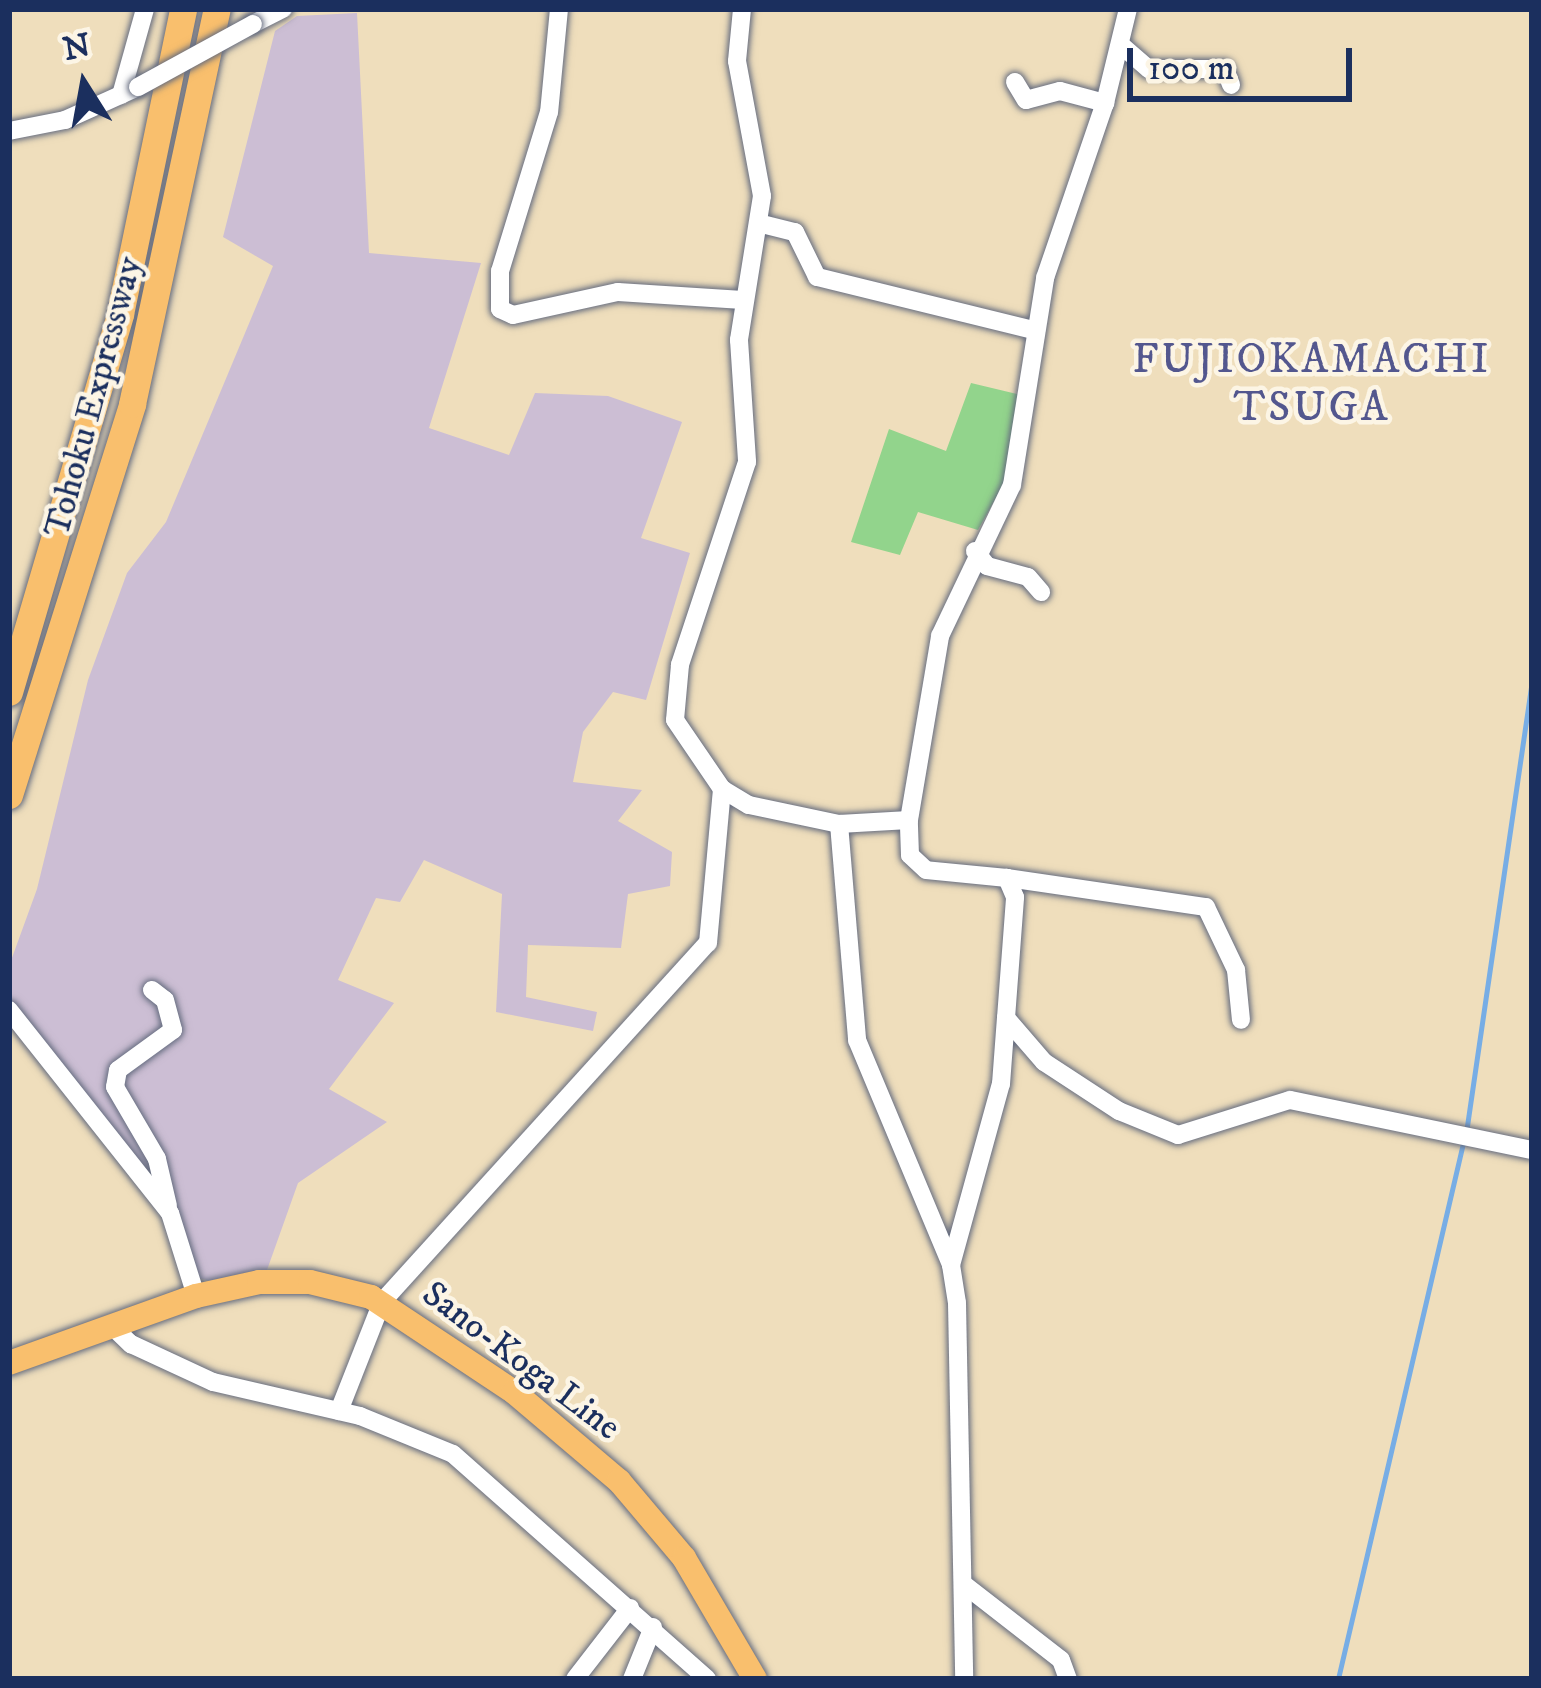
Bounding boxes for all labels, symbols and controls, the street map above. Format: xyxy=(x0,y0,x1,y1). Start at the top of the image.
north arrow xyxy=(24,24,144,144)
scale bar xyxy=(1133,24,1358,98)
text: N xyxy=(60,25,94,71)
text: 100 m xyxy=(1148,46,1235,91)
street label: Tohoku Expressway xyxy=(36,252,152,542)
district label: FUJIOKAMACHI TSUGA xyxy=(1133,335,1491,434)
street label: Sano-Koga Line xyxy=(413,1273,629,1449)

